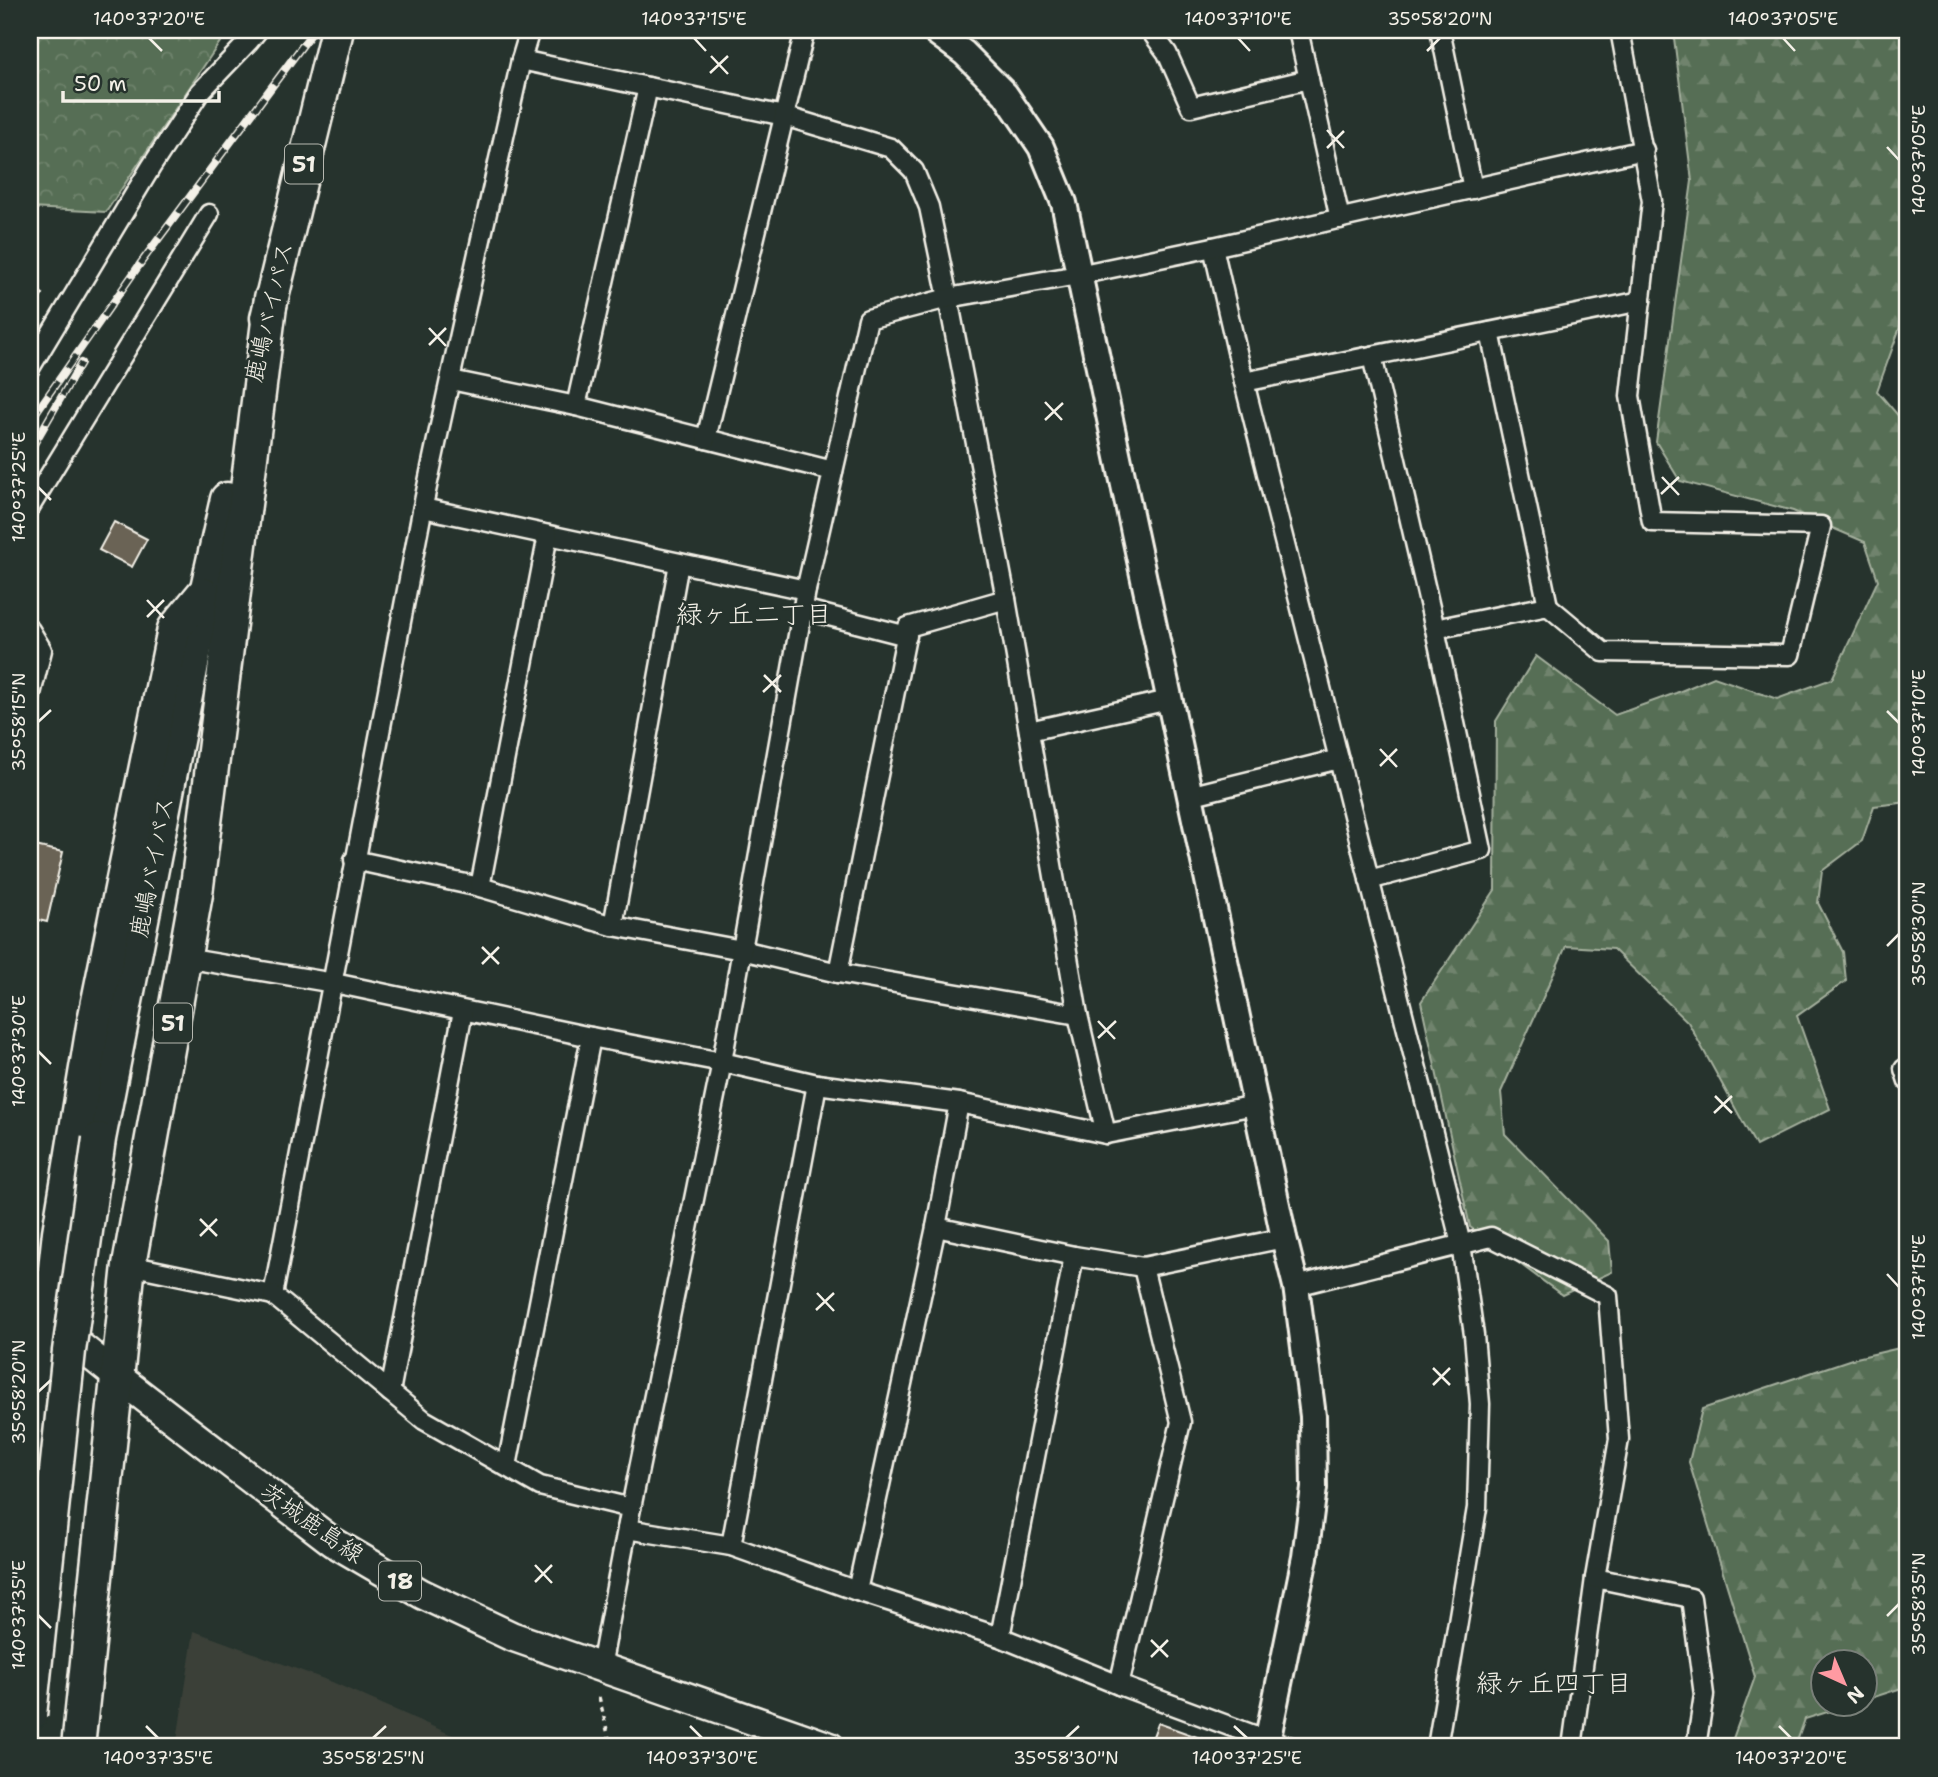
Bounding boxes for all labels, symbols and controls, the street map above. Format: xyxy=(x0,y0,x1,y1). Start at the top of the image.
text: 140°37'20"E xyxy=(93,7,205,31)
text: 140°37'15"E xyxy=(641,7,747,31)
text: 140°37'10"E xyxy=(1184,7,1292,31)
text: 35°58'20"N xyxy=(1387,7,1493,31)
text: 140°37'05"E xyxy=(1728,7,1838,31)
scale bar xyxy=(63,60,219,104)
text: 50 m xyxy=(74,70,127,98)
text: 140°37'05"E xyxy=(1907,105,1931,215)
road number: 51 xyxy=(285,144,323,183)
street label: 鹿嶋バイパス xyxy=(237,238,301,386)
text: 140°37'25"E xyxy=(7,432,31,542)
district label: 緑ヶ丘二丁目 xyxy=(676,596,832,631)
text: 140°37'10"E xyxy=(1907,669,1931,777)
text: 35°58'15"N xyxy=(7,673,31,772)
street label: 鹿嶋バイパス xyxy=(123,793,181,941)
text: 35°58'30"N xyxy=(1907,881,1931,987)
text: 140°37'30"E xyxy=(7,995,31,1107)
road number: 51 xyxy=(154,1004,192,1042)
text: 140°37'15"E xyxy=(1907,1234,1931,1340)
text: 35°58'20"N xyxy=(7,1339,31,1445)
street label: 茨城鹿島線 xyxy=(254,1475,370,1571)
text: 35°58'35"N xyxy=(1907,1552,1931,1656)
text: 140°37'35"E xyxy=(7,1560,31,1670)
road number: 18 xyxy=(379,1562,421,1600)
north arrow xyxy=(1808,1648,1878,1718)
district label: 緑ヶ丘四丁目 xyxy=(1476,1665,1632,1700)
text: N xyxy=(1841,1681,1870,1709)
text: 140°37'35"E xyxy=(103,1746,213,1770)
text: 35°58'25"N xyxy=(321,1746,425,1770)
text: 140°37'30"E xyxy=(646,1746,758,1770)
text: 35°58'30"N xyxy=(1013,1746,1119,1770)
text: 140°37'25"E xyxy=(1192,1746,1302,1770)
text: 140°37'20"E xyxy=(1735,1746,1847,1770)

